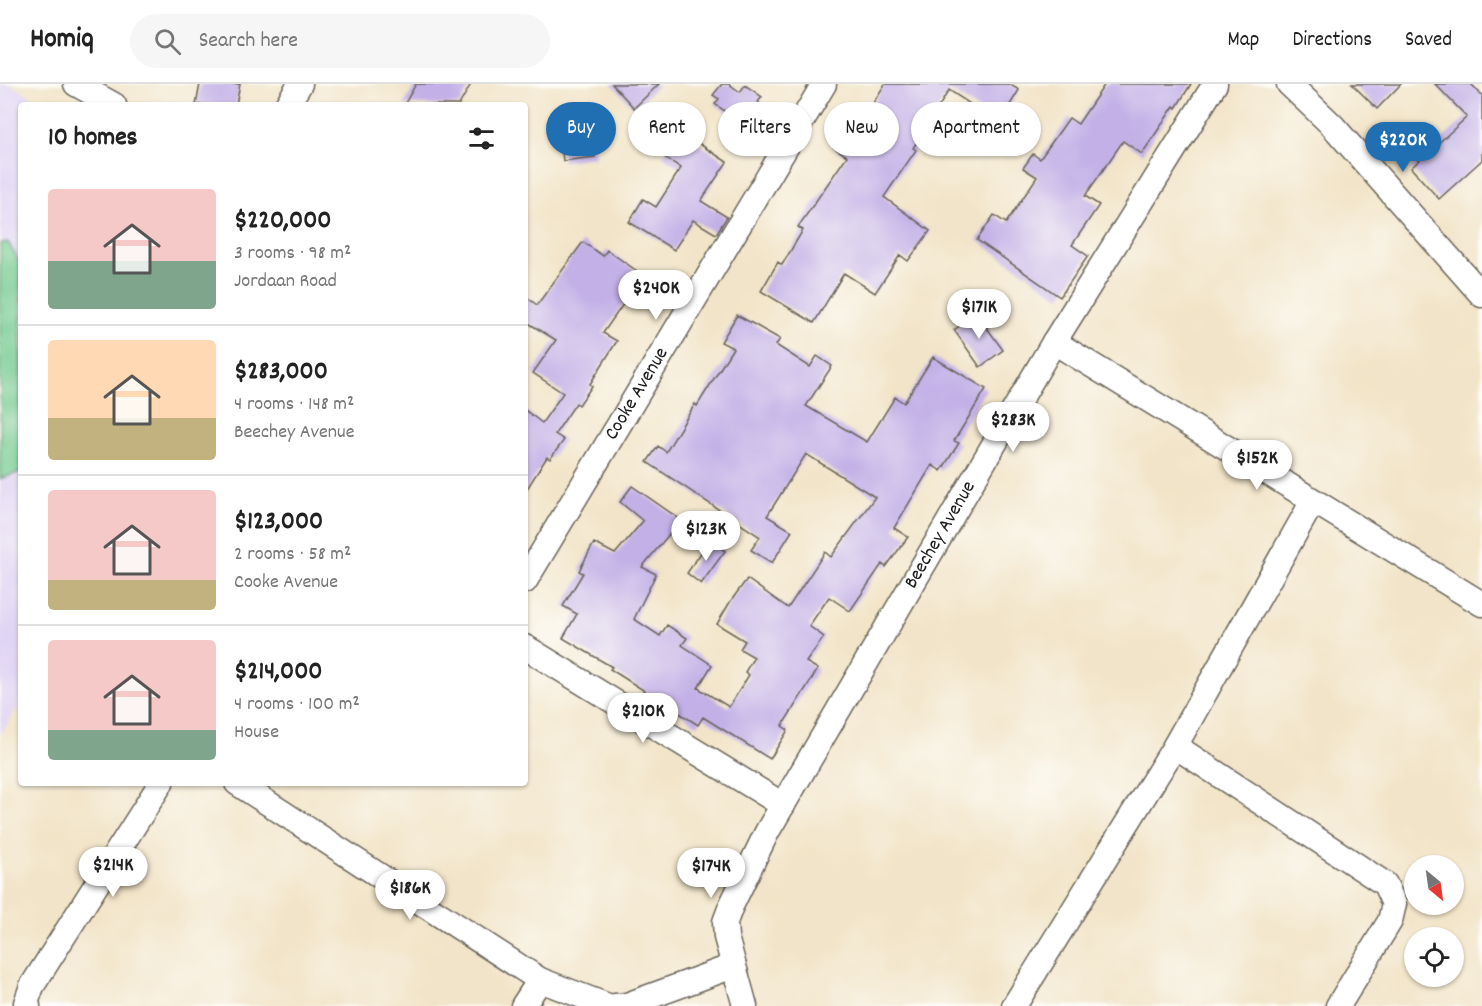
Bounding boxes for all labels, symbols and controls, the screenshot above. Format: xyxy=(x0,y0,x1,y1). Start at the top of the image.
search box xyxy=(130,14,550,68)
text: Homiq xyxy=(30,21,94,61)
icon: search xyxy=(151,25,184,58)
text: Search here xyxy=(199,26,298,57)
text: Map xyxy=(1228,26,1259,56)
text: Directions xyxy=(1292,26,1372,56)
text: Saved xyxy=(1405,26,1452,56)
chip: Buy xyxy=(546,102,616,156)
chip: Rent xyxy=(628,102,706,156)
chip: Filters xyxy=(718,102,812,156)
chip: New xyxy=(824,102,899,156)
chip: Apartment xyxy=(911,102,1041,156)
text: 10 homes xyxy=(48,120,138,157)
icon: filters xyxy=(465,122,498,155)
pin: $220K xyxy=(1361,122,1445,173)
text: $220K xyxy=(1379,127,1427,155)
text: $220,000 xyxy=(234,203,332,240)
icon: home xyxy=(96,213,168,285)
text: 3 rooms · 98 m² xyxy=(234,240,351,268)
text: Jordaan Road xyxy=(234,268,337,296)
pin: $240K xyxy=(614,270,698,321)
text: $240K xyxy=(632,275,680,303)
pin: $171K xyxy=(937,289,1021,340)
text: $171K xyxy=(961,294,997,322)
street label: Cooke Avenue xyxy=(599,342,676,446)
text: $283,000 xyxy=(234,354,328,391)
icon: home xyxy=(96,364,168,436)
text: 4 rooms · 148 m² xyxy=(234,391,354,419)
pin: $283K xyxy=(971,402,1055,453)
text: $283K xyxy=(990,407,1036,435)
text: Beechey Avenue xyxy=(234,419,354,447)
pin: $152K xyxy=(1215,440,1299,491)
text: $152K xyxy=(1236,445,1278,473)
street label: Beechey Avenue xyxy=(898,476,984,594)
text: $123,000 xyxy=(234,504,323,541)
pin: $123K xyxy=(664,511,748,562)
icon: home xyxy=(96,514,168,586)
text: $123K xyxy=(685,516,727,544)
text: 2 rooms · 58 m² xyxy=(234,541,351,569)
text: Cooke Avenue xyxy=(234,569,338,597)
text: $214,000 xyxy=(234,654,322,691)
icon: home xyxy=(96,664,168,736)
text: 4 rooms · 100 m² xyxy=(234,691,360,719)
pin: $210K xyxy=(601,693,685,744)
text: $210K xyxy=(621,698,665,726)
text: House xyxy=(234,719,279,747)
pin: $214K xyxy=(71,847,155,898)
pin: $174K xyxy=(669,848,753,899)
text: $214K xyxy=(93,852,133,880)
text: $174K xyxy=(691,853,731,881)
north arrow xyxy=(1404,855,1464,915)
map controls xyxy=(1404,855,1464,987)
pin: $186K xyxy=(368,870,452,921)
text: $186K xyxy=(389,875,431,903)
button: locate xyxy=(1404,927,1464,987)

